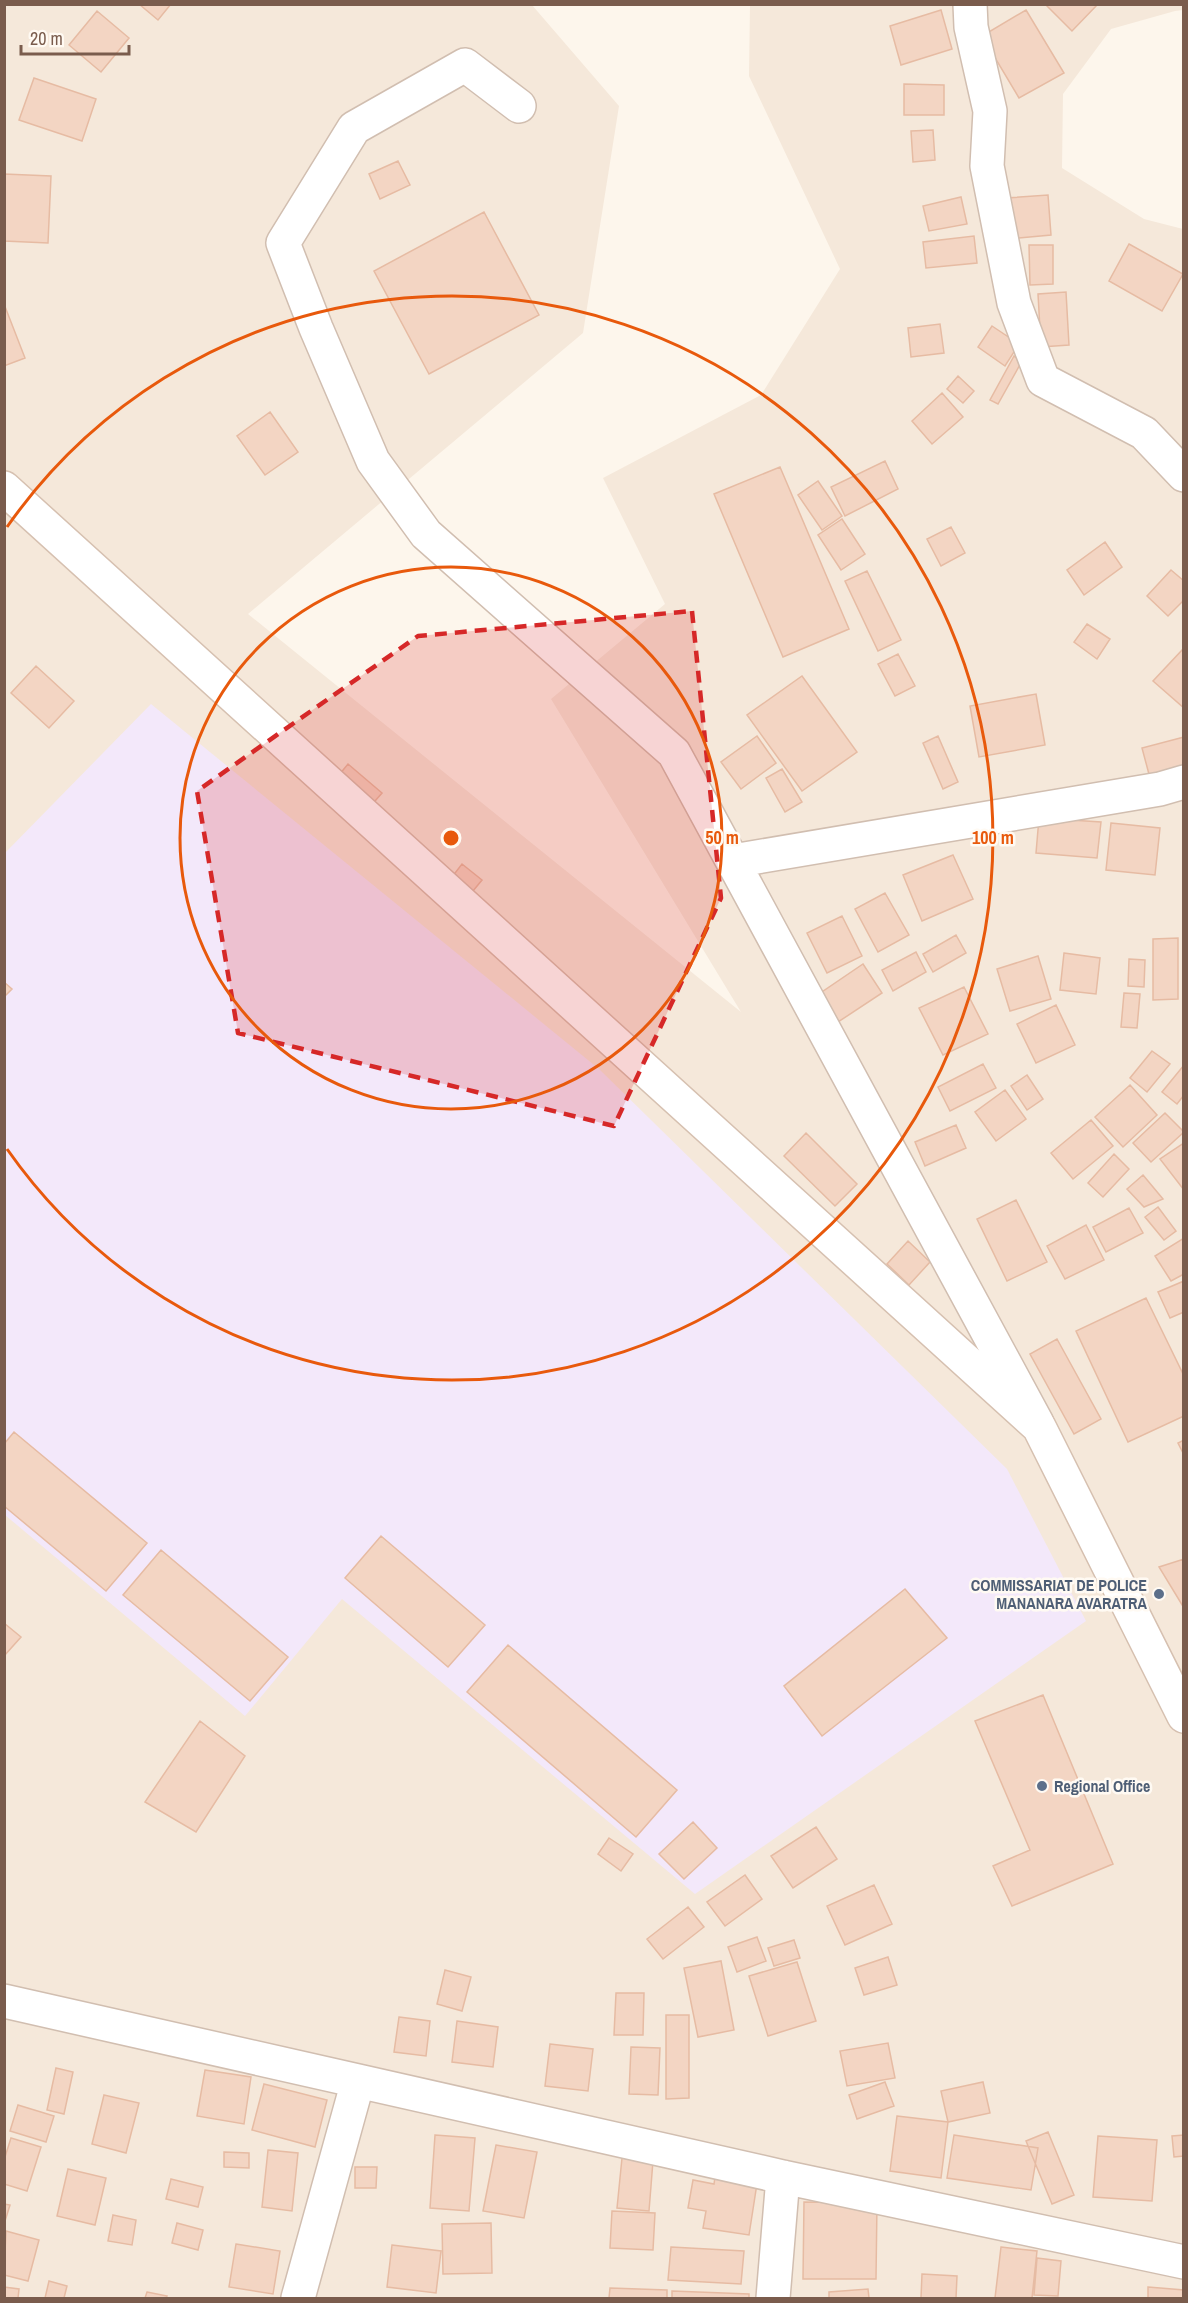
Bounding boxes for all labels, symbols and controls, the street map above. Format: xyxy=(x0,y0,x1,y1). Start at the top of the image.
scale bar xyxy=(21,18,129,56)
text: 20 m xyxy=(30,26,63,51)
text: 50 m xyxy=(705,825,739,850)
text: 100 m xyxy=(972,825,1014,850)
centre of rings xyxy=(441,828,461,848)
place label: COMMISSARIAT DE POLICE MANANARA AVARATRA xyxy=(971,1574,1148,1614)
marker: COMMISSARIAT DE POLICE MANANARA AVARATRA xyxy=(1152,1587,1166,1601)
place label: Regional Office xyxy=(1054,1775,1150,1797)
marker: Regional Office xyxy=(1035,1779,1049,1793)

